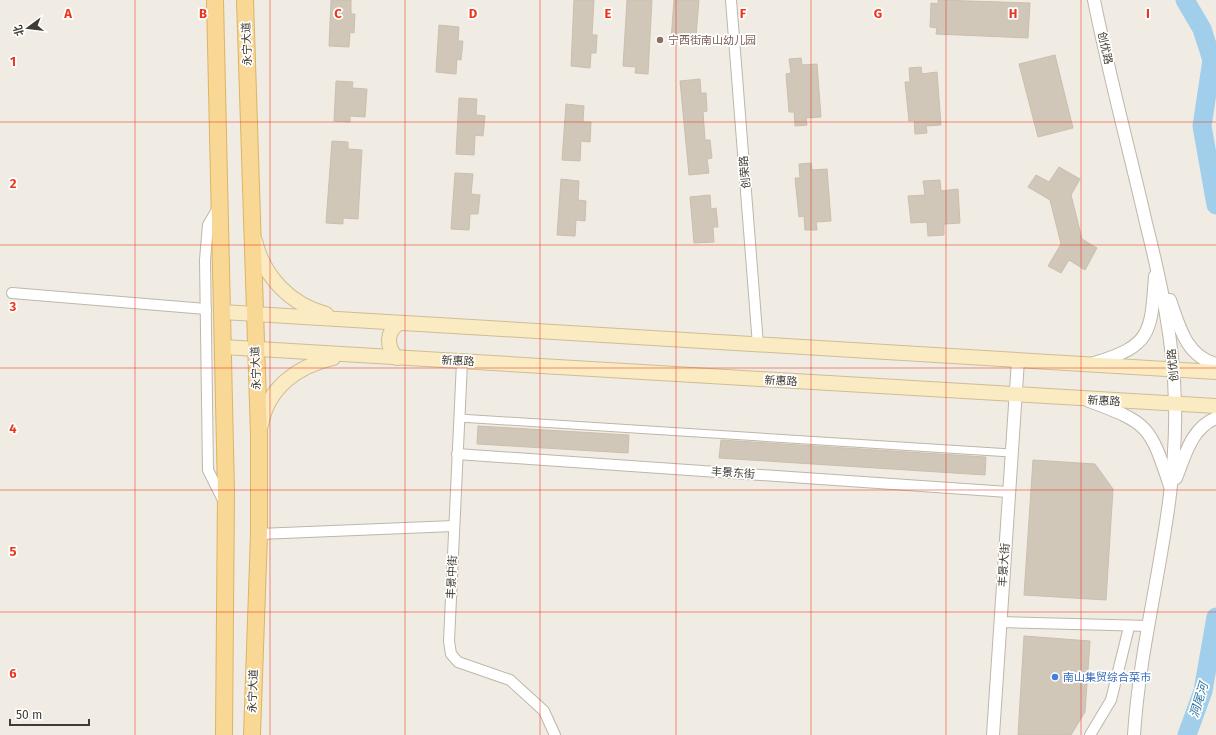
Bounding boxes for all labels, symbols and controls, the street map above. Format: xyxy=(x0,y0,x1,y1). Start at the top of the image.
text: A xyxy=(63,6,72,21)
text: B xyxy=(199,6,207,21)
text: C xyxy=(334,6,342,21)
text: D xyxy=(469,6,478,21)
text: E xyxy=(605,6,612,21)
text: F xyxy=(740,6,747,21)
text: G xyxy=(874,6,882,21)
text: H xyxy=(1009,6,1017,21)
text: I xyxy=(1146,6,1150,21)
north arrow xyxy=(8,8,48,48)
street label: 永宁大道 xyxy=(240,22,254,66)
text: 北 xyxy=(11,23,27,37)
street label: 创优路 xyxy=(1095,30,1115,66)
place label: 宁西街南山幼儿园 xyxy=(668,34,756,47)
marker: 宁西街南山幼儿园 xyxy=(655,35,665,45)
text: 1 xyxy=(10,54,16,69)
street label: 创荣路 xyxy=(737,155,753,189)
text: 2 xyxy=(10,176,17,191)
text: 3 xyxy=(9,299,17,314)
street label: 永宁大道 xyxy=(249,346,263,390)
street label: 创优路 xyxy=(1165,348,1181,382)
street label: 新惠路 xyxy=(441,354,475,368)
street label: 新惠路 xyxy=(764,374,798,388)
street label: 新惠路 xyxy=(1087,394,1121,408)
text: 4 xyxy=(9,421,17,436)
street label: 丰景东街 xyxy=(711,465,755,481)
street label: 丰景大街 xyxy=(996,543,1012,587)
text: 5 xyxy=(10,544,17,559)
street label: 丰景中街 xyxy=(444,555,460,599)
text: 6 xyxy=(9,666,17,681)
street label: 永宁大道 xyxy=(246,669,260,713)
place label: 南山集贸综合菜市 xyxy=(1063,671,1151,684)
marker: 南山集贸综合菜市 xyxy=(1050,672,1060,682)
water label: 洞尾河 xyxy=(1187,679,1212,719)
scale bar xyxy=(10,701,89,727)
text: 50 m xyxy=(16,708,42,722)

